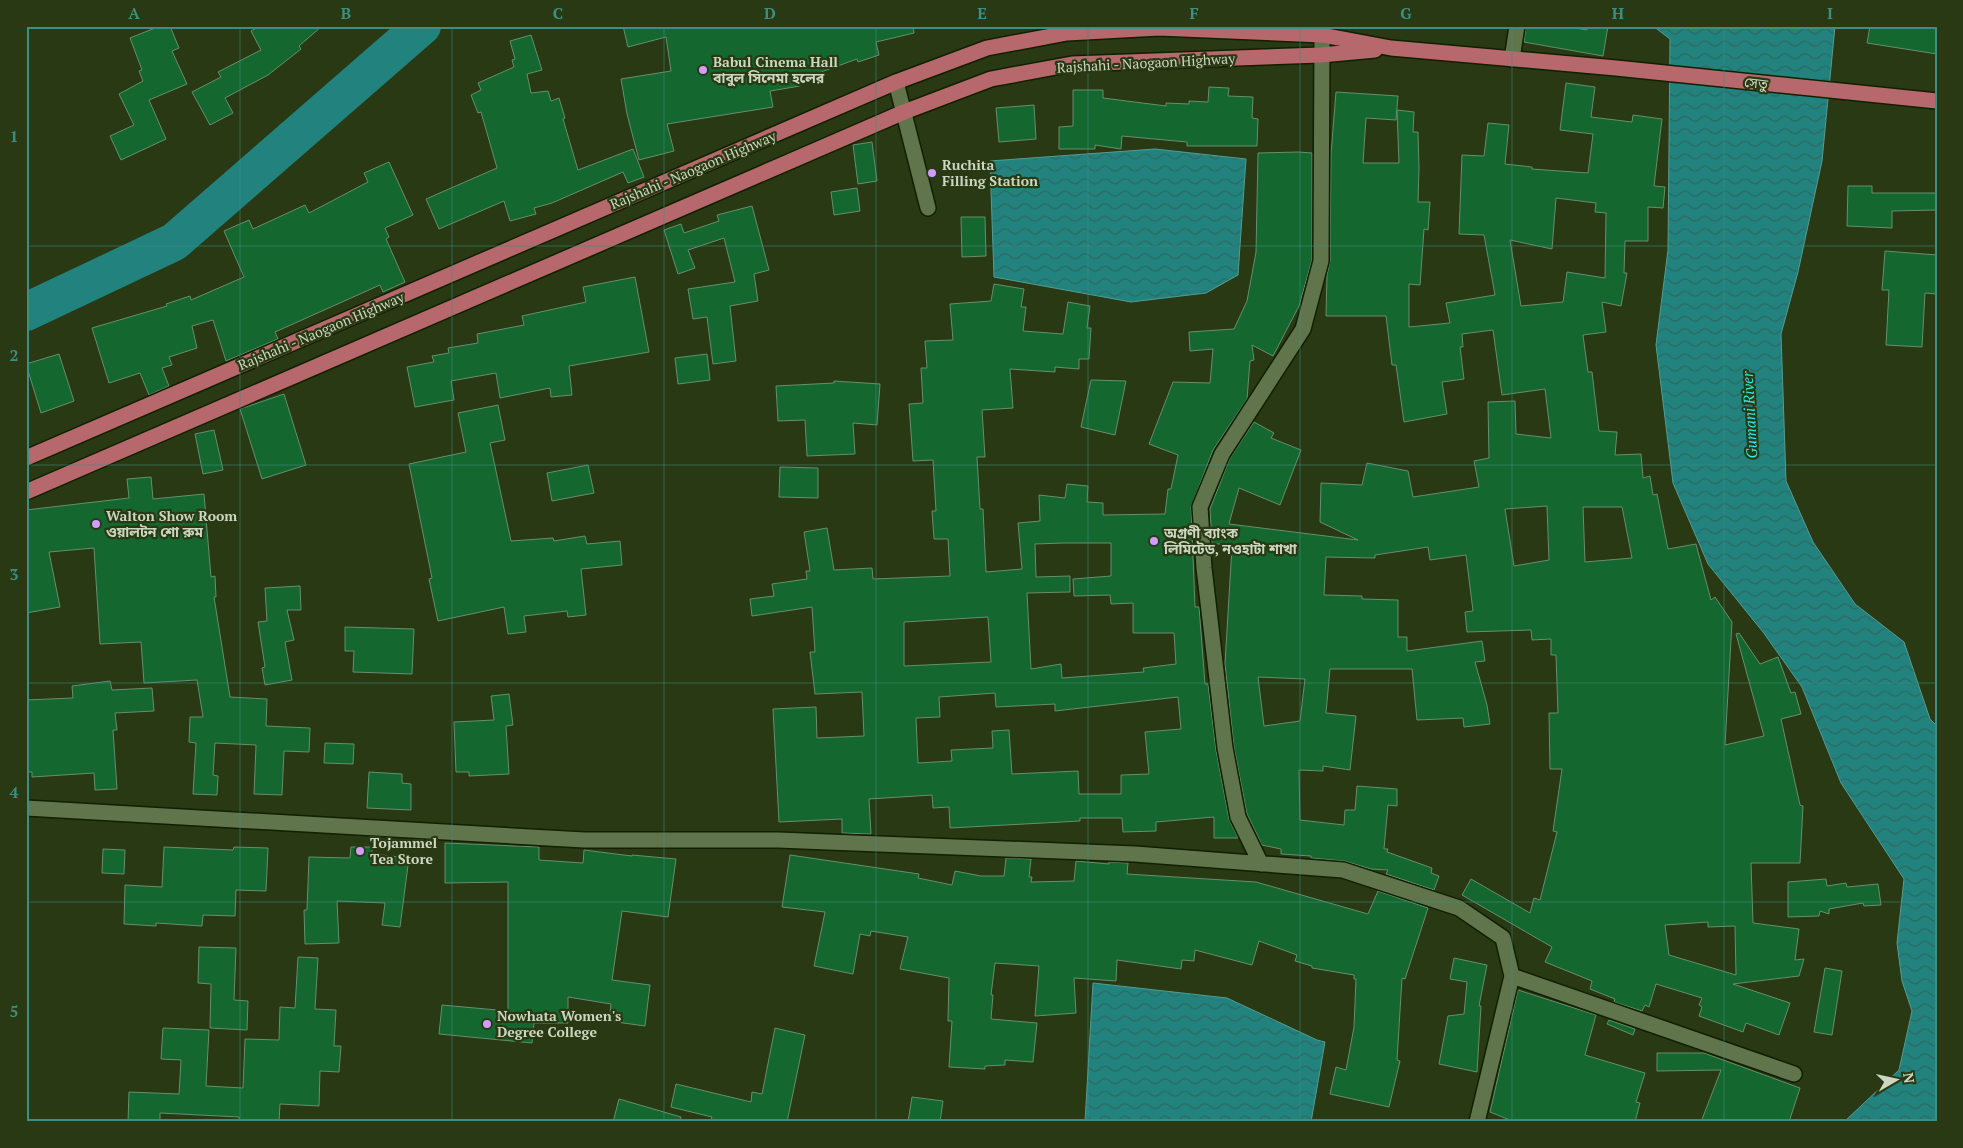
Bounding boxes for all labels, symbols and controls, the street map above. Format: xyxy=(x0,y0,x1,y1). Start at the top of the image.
text: A xyxy=(128,2,140,24)
text: B xyxy=(341,2,351,24)
text: C xyxy=(553,2,563,24)
text: D xyxy=(764,2,776,24)
text: E xyxy=(977,2,987,24)
text: F xyxy=(1189,2,1199,24)
text: G xyxy=(1400,2,1412,24)
text: H xyxy=(1612,2,1624,24)
text: I xyxy=(1827,2,1833,24)
street label: Rajshahi - Naogaon Highway xyxy=(1056,48,1237,77)
place label: Babul Cinema Hall বাবুল সিনেমা হলের xyxy=(712,52,838,87)
marker: Babul Cinema Hall বাবুল সিনেমা হলের xyxy=(697,64,709,76)
street label: সেতু xyxy=(1743,72,1770,94)
text: 1 xyxy=(9,125,19,147)
street label: Rajshahi - Naogaon Highway xyxy=(607,126,780,213)
place label: Ruchita Filling Station xyxy=(942,155,1038,190)
marker: Ruchita Filling Station xyxy=(926,167,938,179)
street label: Rajshahi - Naogaon Highway xyxy=(235,287,408,374)
text: 2 xyxy=(9,344,19,366)
water label: Gumani River xyxy=(1737,370,1761,459)
place label: Walton Show Room ওয়ালটন শো রুম xyxy=(106,506,237,541)
marker: Walton Show Room ওয়ালটন শো রুম xyxy=(90,518,102,530)
place label: অগ্রণী ব্যাংক লিমিটেড, নওহাটা শাখা xyxy=(1163,523,1298,558)
marker: অগ্রণী ব্যাংক লিমিটেড, নওহাটা শাখা xyxy=(1148,535,1160,547)
text: 3 xyxy=(9,563,19,585)
text: 4 xyxy=(9,781,19,803)
place label: Tojammel Tea Store xyxy=(370,833,438,868)
marker: Tojammel Tea Store xyxy=(354,845,366,857)
text: 5 xyxy=(9,1000,19,1022)
place label: Nowhata Women's Degree College xyxy=(497,1006,621,1041)
marker: Nowhata Women's Degree College xyxy=(481,1018,493,1030)
north arrow xyxy=(1870,1056,1920,1106)
text: N xyxy=(1899,1071,1920,1085)

